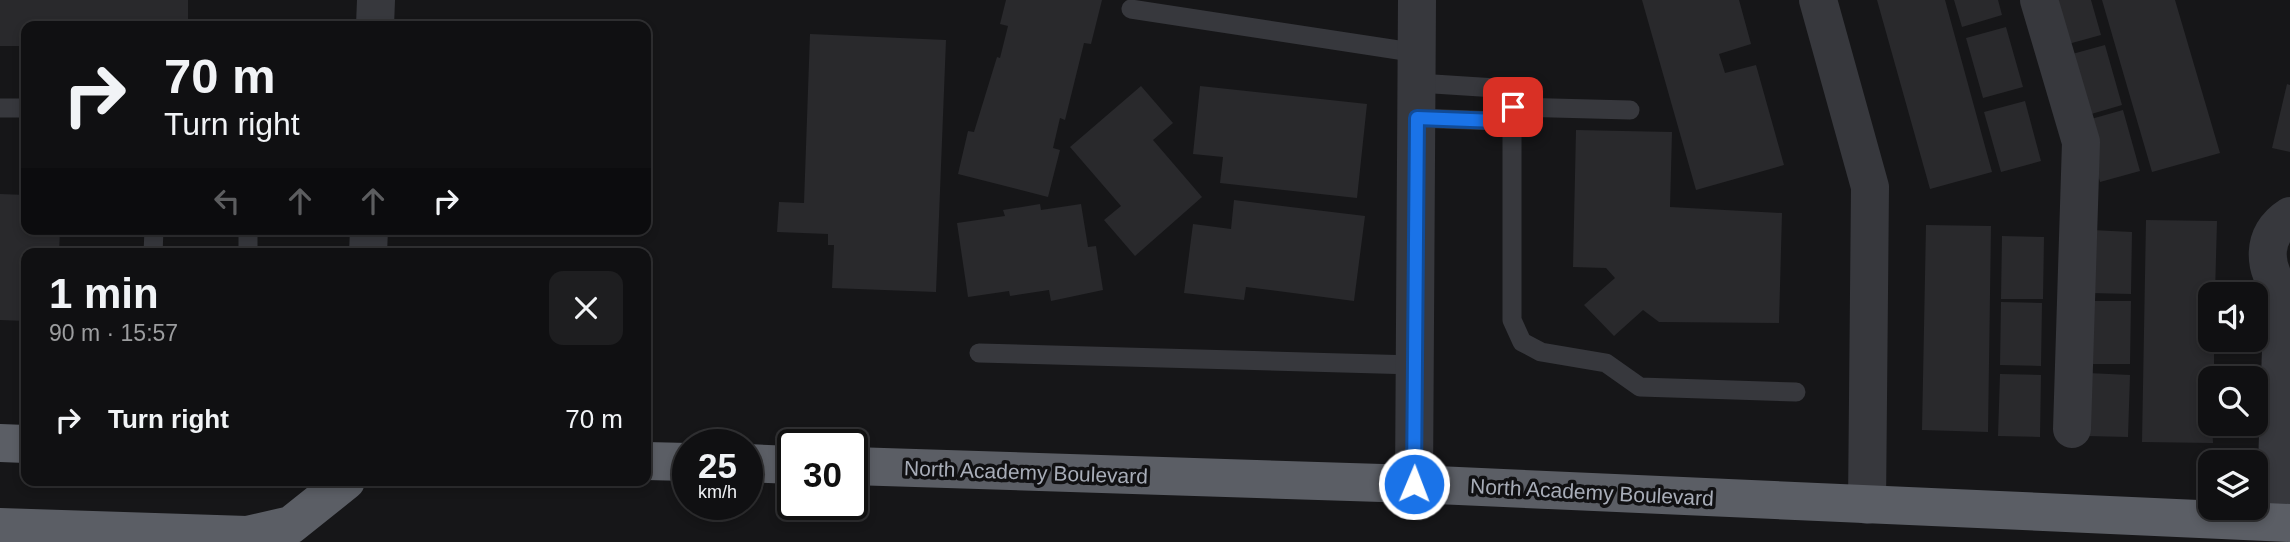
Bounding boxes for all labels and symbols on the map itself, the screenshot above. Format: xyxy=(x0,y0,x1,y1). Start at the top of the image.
pin xyxy=(1483,77,1543,137)
speed limit sign: 30 xyxy=(777,429,868,520)
position arrow xyxy=(1377,447,1451,521)
street label: North Academy Boulevard xyxy=(904,456,1148,488)
street label: North Academy Boulevard xyxy=(1470,474,1714,510)

